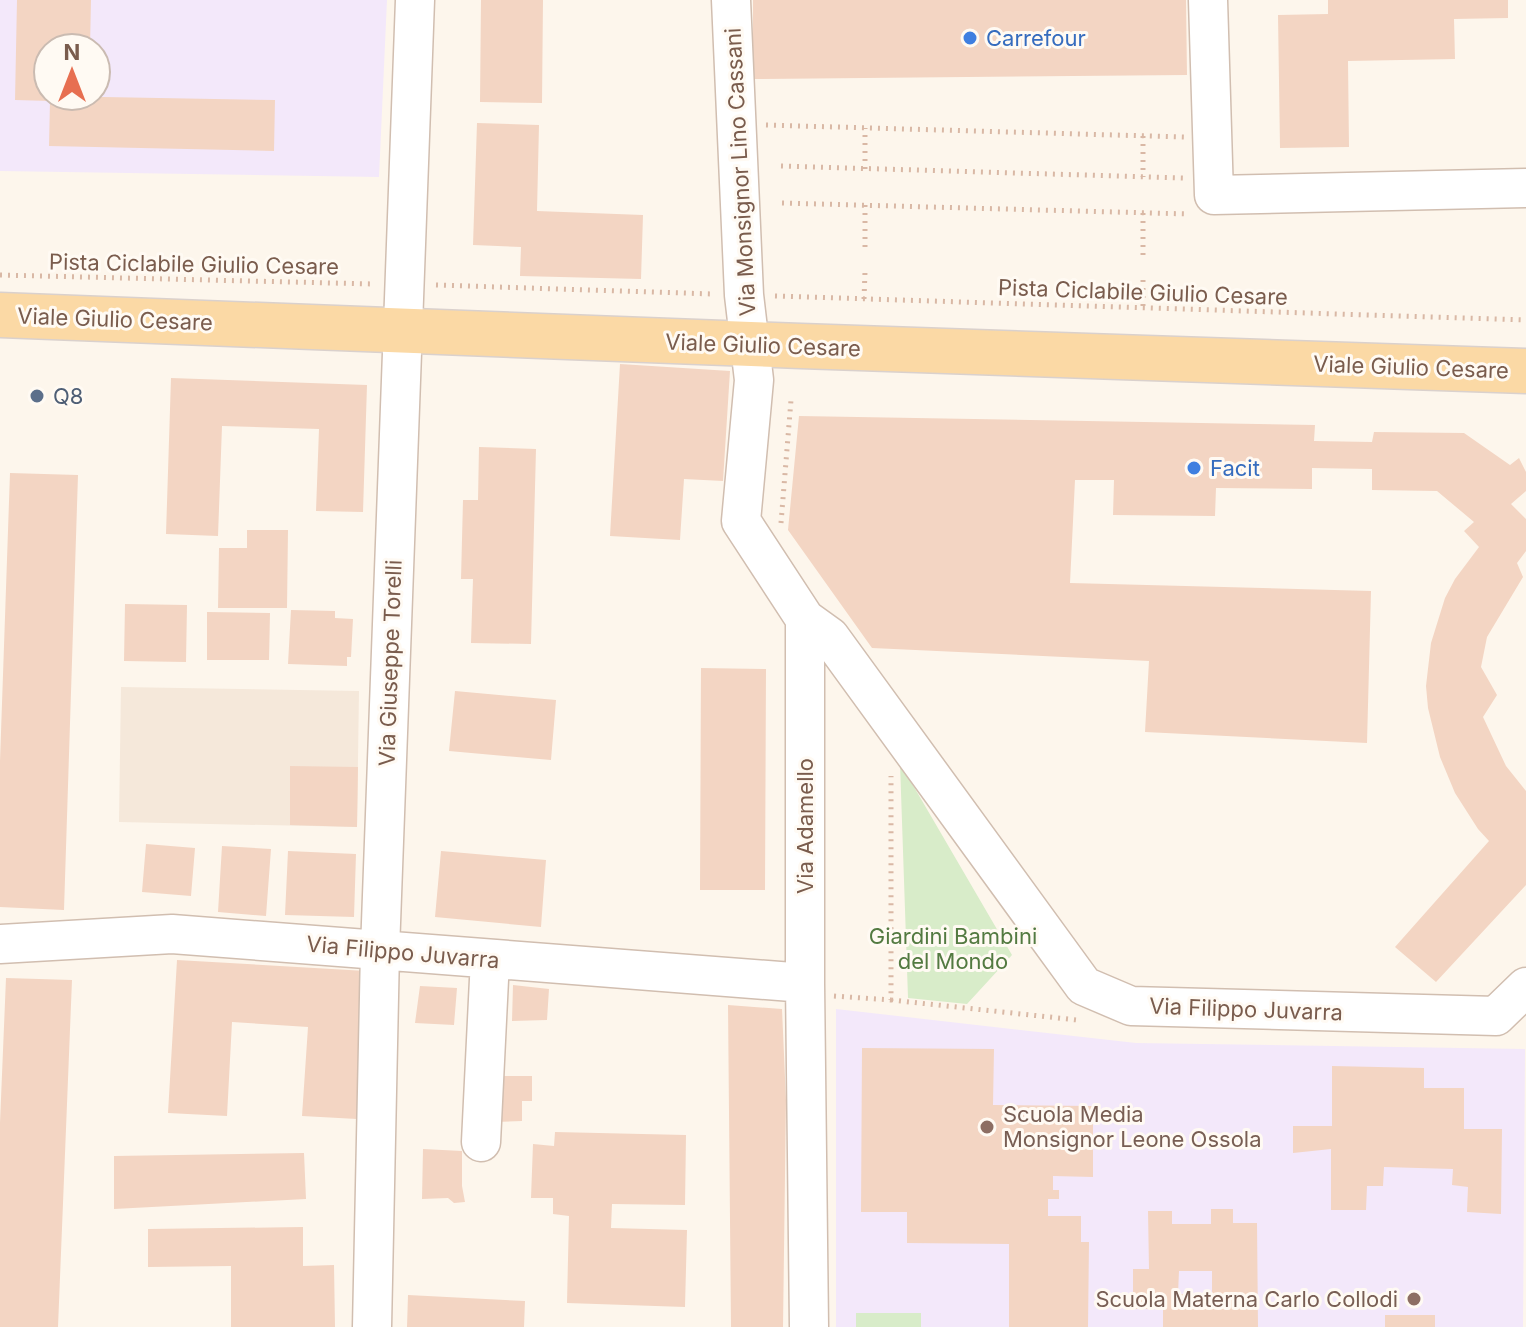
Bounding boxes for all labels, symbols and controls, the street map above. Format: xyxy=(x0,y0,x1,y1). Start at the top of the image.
place label: Carrefour xyxy=(986,25,1086,51)
street label: Via Monsignor Lino Cassani xyxy=(719,27,761,317)
marker: Carrefour xyxy=(961,29,979,47)
north arrow xyxy=(32,32,112,112)
text: N xyxy=(64,39,80,65)
street label: Pista Ciclabile Giulio Cesare xyxy=(49,248,339,280)
street label: Pista Ciclabile Giulio Cesare xyxy=(998,274,1288,310)
street label: Viale Giulio Cesare xyxy=(17,303,213,335)
street label: Viale Giulio Cesare xyxy=(665,329,861,361)
street label: Viale Giulio Cesare xyxy=(1313,351,1509,383)
place label: Q8 xyxy=(53,383,83,409)
marker: Q8 xyxy=(28,387,46,405)
place label: Facit xyxy=(1210,455,1260,481)
marker: Facit xyxy=(1185,459,1203,477)
street label: Via Giuseppe Torelli xyxy=(373,559,407,767)
street label: Via Adamello xyxy=(792,758,818,894)
park label: Giardini Bambini del Mondo xyxy=(869,923,1037,974)
street label: Via Filippo Juvarra xyxy=(305,931,501,973)
street label: Via Filippo Juvarra xyxy=(1149,993,1343,1025)
place label: Scuola Media Monsignor Leone Ossola xyxy=(1003,1101,1262,1152)
marker: Scuola Media Monsignor Leone Ossola xyxy=(978,1118,996,1136)
place label: Scuola Materna Carlo Collodi xyxy=(1095,1286,1398,1312)
marker: Scuola Materna Carlo Collodi xyxy=(1405,1290,1423,1308)

